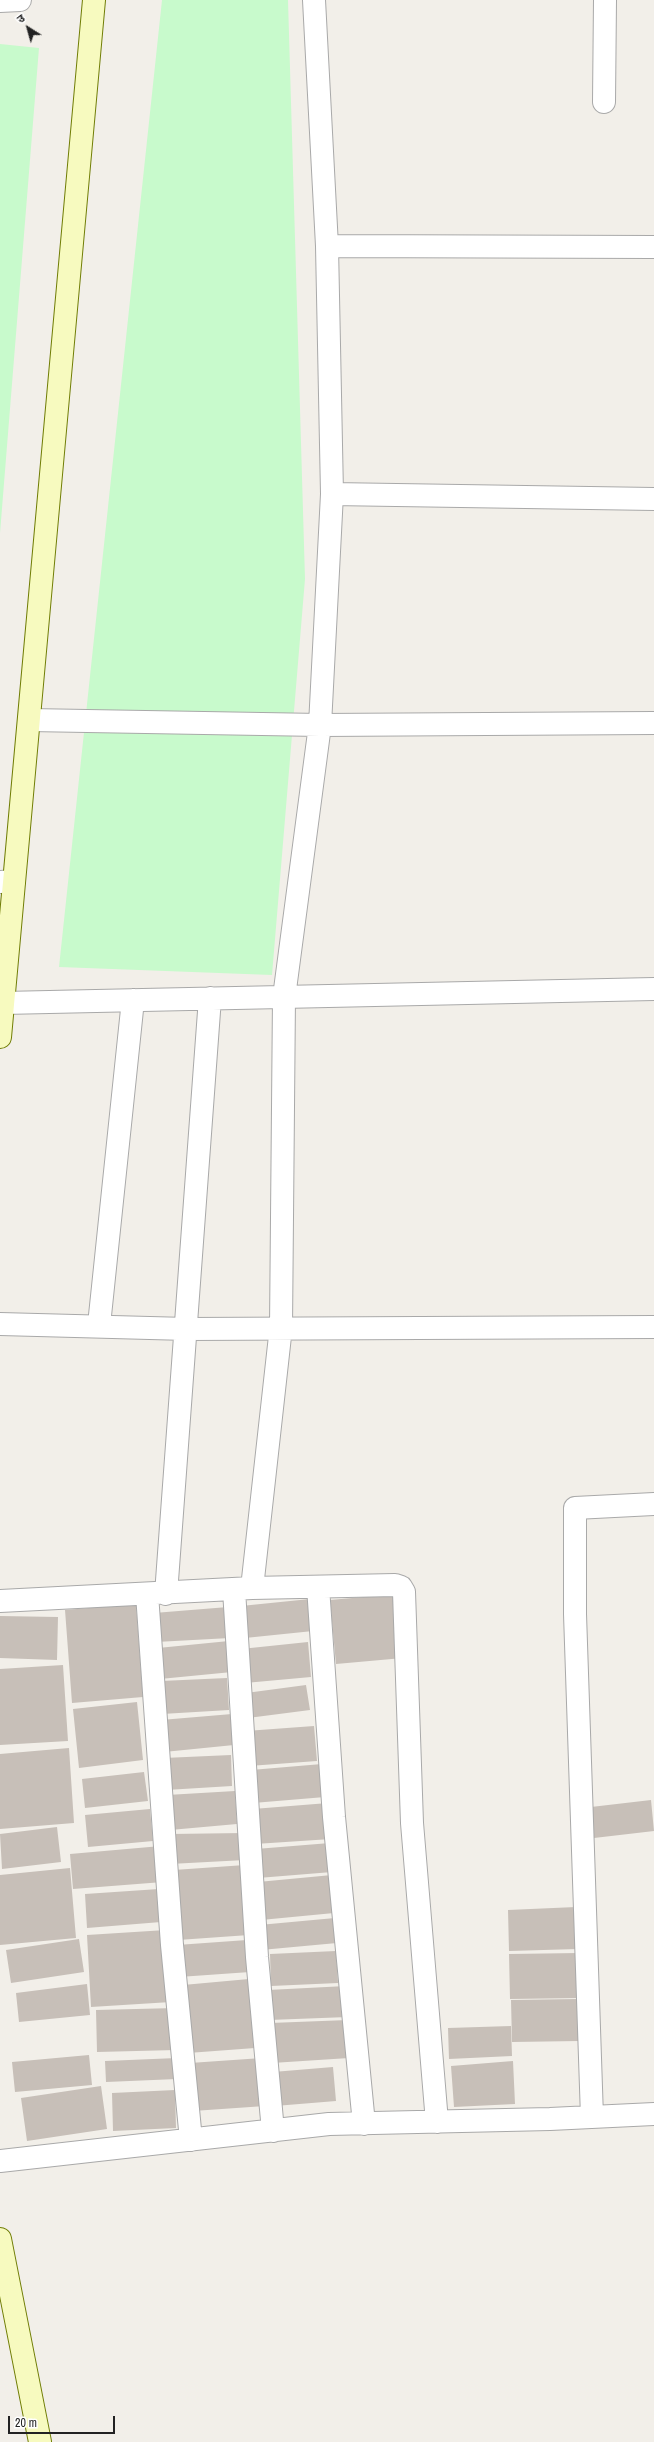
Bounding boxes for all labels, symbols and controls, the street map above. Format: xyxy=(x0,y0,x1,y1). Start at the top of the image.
north arrow xyxy=(8,8,48,48)
text: उ xyxy=(14,11,28,26)
scale bar xyxy=(10,2408,117,2434)
text: 20 m xyxy=(15,2415,37,2431)

